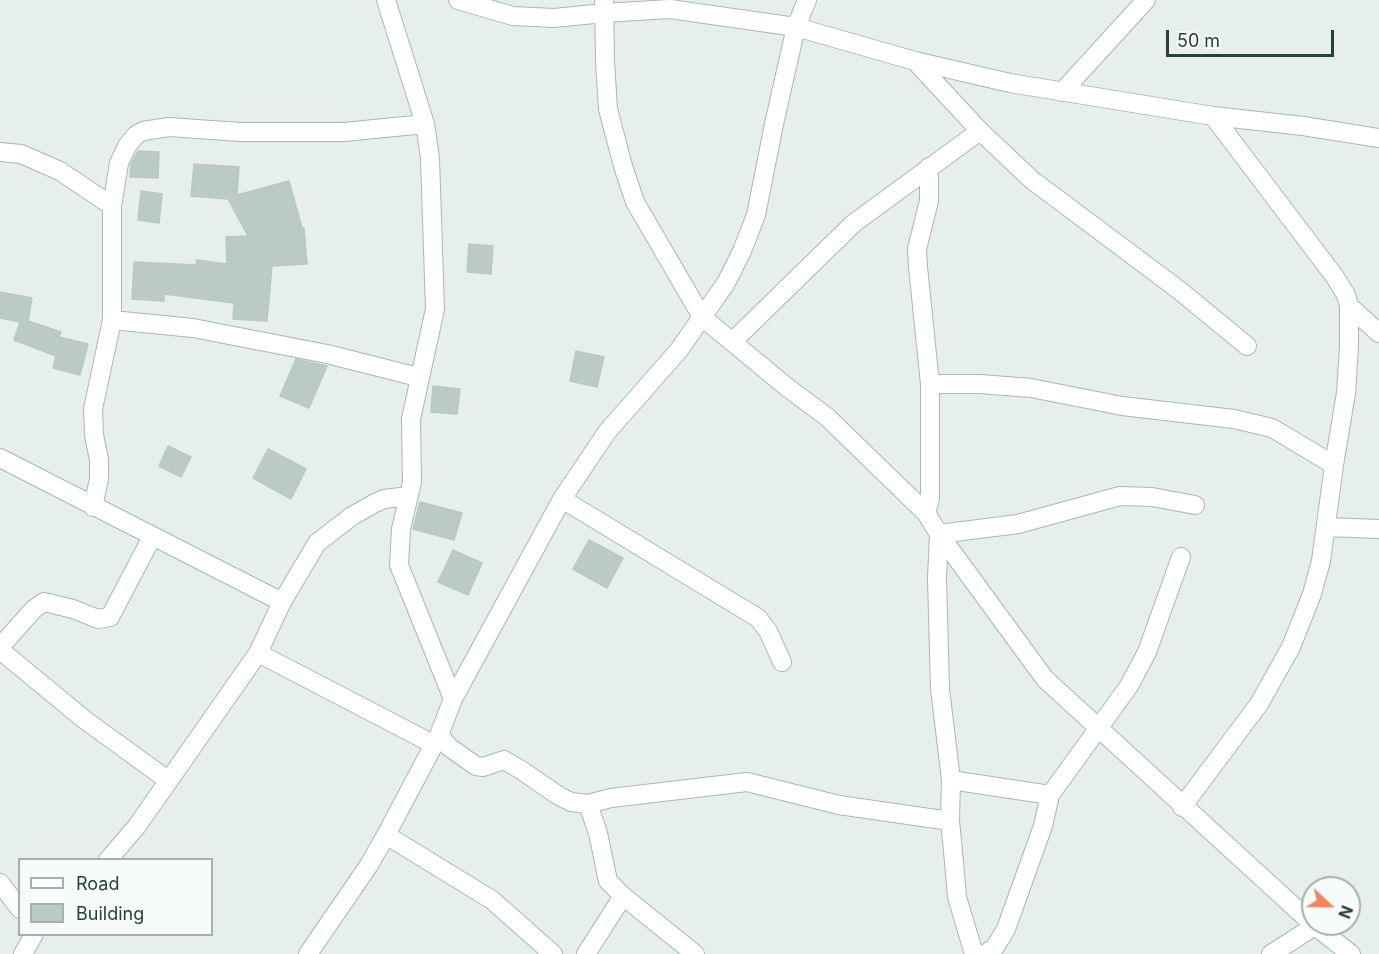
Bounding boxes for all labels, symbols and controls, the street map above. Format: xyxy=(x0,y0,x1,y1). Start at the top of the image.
scale bar xyxy=(1169,18,1337,56)
text: 50 m xyxy=(1177,30,1220,51)
legend xyxy=(18,858,213,936)
text: Road xyxy=(76,873,119,894)
north arrow xyxy=(1301,876,1361,936)
text: Building xyxy=(76,903,144,924)
text: N xyxy=(1334,903,1357,921)

